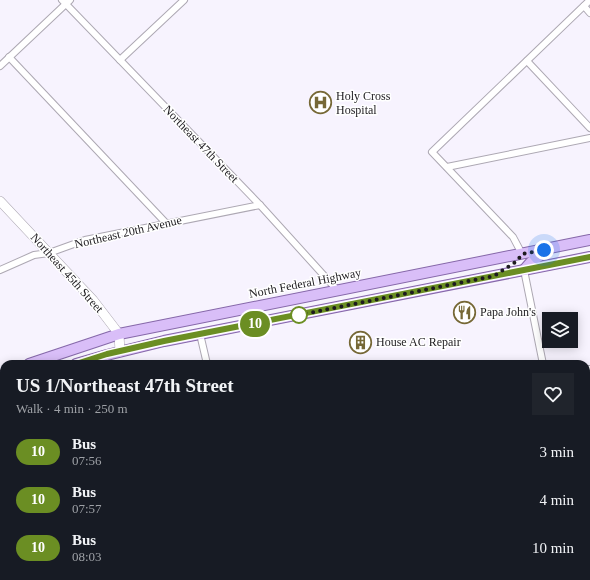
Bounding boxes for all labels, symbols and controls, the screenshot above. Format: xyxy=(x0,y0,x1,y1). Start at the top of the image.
place label: Holy Cross Hospital xyxy=(336,89,391,117)
hospital icon: Holy Cross Hospital xyxy=(308,90,334,116)
street label: Northeast 47th Street xyxy=(161,102,242,186)
street label: Northeast 20th Avenue xyxy=(73,213,183,251)
street label: Northeast 45th Street xyxy=(28,230,107,316)
your location xyxy=(534,240,554,260)
street label: North Federal Highway xyxy=(248,265,362,301)
restaurant icon: Papa John's xyxy=(451,299,477,325)
place label: Papa John's xyxy=(480,305,536,319)
unlabelled marker xyxy=(290,306,308,324)
line badge: 10 xyxy=(237,311,273,337)
map controls xyxy=(542,312,578,348)
button: layers xyxy=(542,312,578,348)
text: 10 xyxy=(248,316,262,331)
building icon: House AC Repair xyxy=(348,329,374,355)
place label: House AC Repair xyxy=(376,335,461,349)
button: heart xyxy=(532,373,574,415)
text: US 1/Northeast 47th Street xyxy=(16,375,234,396)
text: Walk · 4 min · 250 m xyxy=(16,401,128,416)
text: Bus xyxy=(72,436,96,452)
text: 10 xyxy=(31,444,45,459)
text: 3 min xyxy=(539,444,574,460)
text: 07:56 xyxy=(72,453,102,468)
text: Bus xyxy=(72,484,96,500)
text: 10 xyxy=(31,492,45,507)
text: 4 min xyxy=(539,492,574,508)
text: 07:57 xyxy=(72,501,102,516)
text: Bus xyxy=(72,532,96,548)
text: 10 xyxy=(31,540,45,555)
text: 10 min xyxy=(532,540,574,556)
text: 08:03 xyxy=(72,549,102,564)

